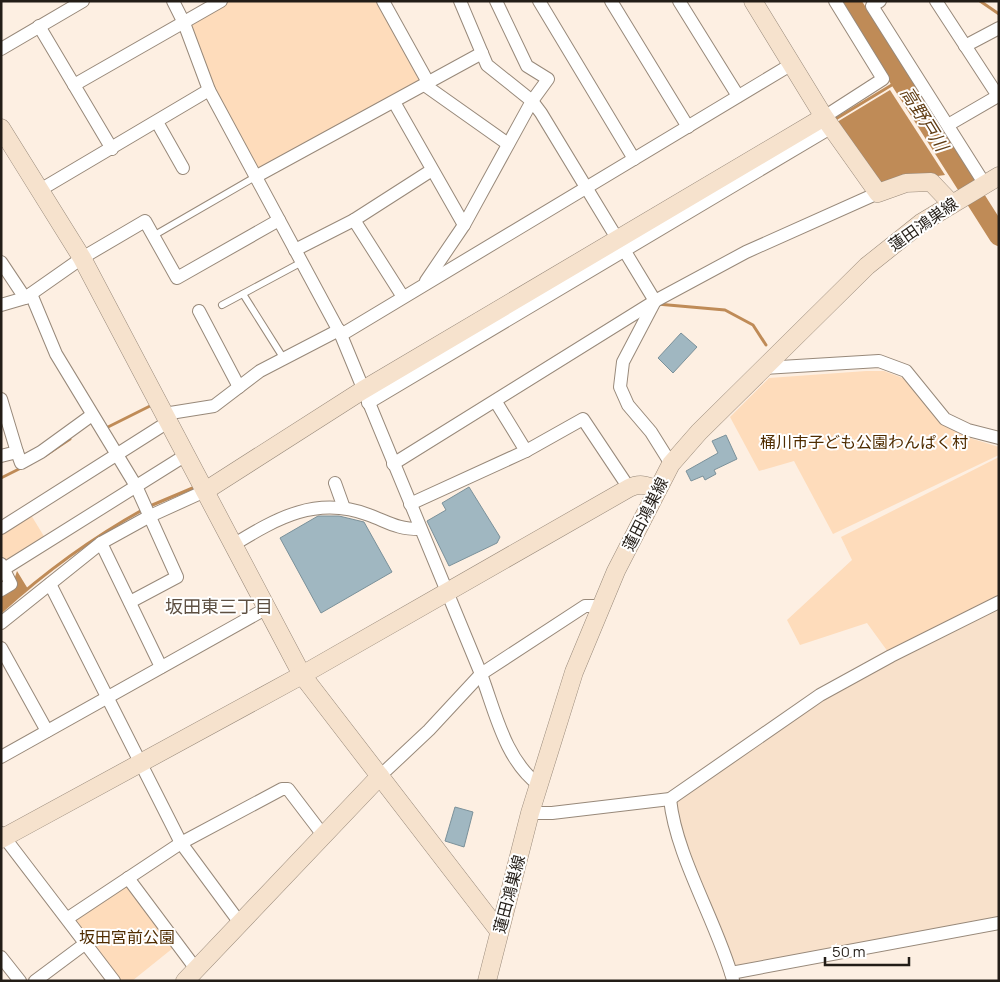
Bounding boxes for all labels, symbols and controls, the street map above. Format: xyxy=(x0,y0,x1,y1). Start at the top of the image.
water label: 高野戸川 xyxy=(896,82,955,157)
street label: 蓮田鴻巣線 xyxy=(884,192,962,256)
park label: 桶川市子ども公園わんぱく村 xyxy=(760,431,968,453)
street label: 蓮田鴻巣線 xyxy=(617,473,673,555)
district label: 坂田東三丁目 xyxy=(165,594,273,618)
street label: 蓮田鴻巣線 xyxy=(488,853,530,935)
park label: 坂田宮前公園 xyxy=(79,926,175,948)
scale bar xyxy=(825,934,909,966)
text: 50 m xyxy=(832,941,866,962)

